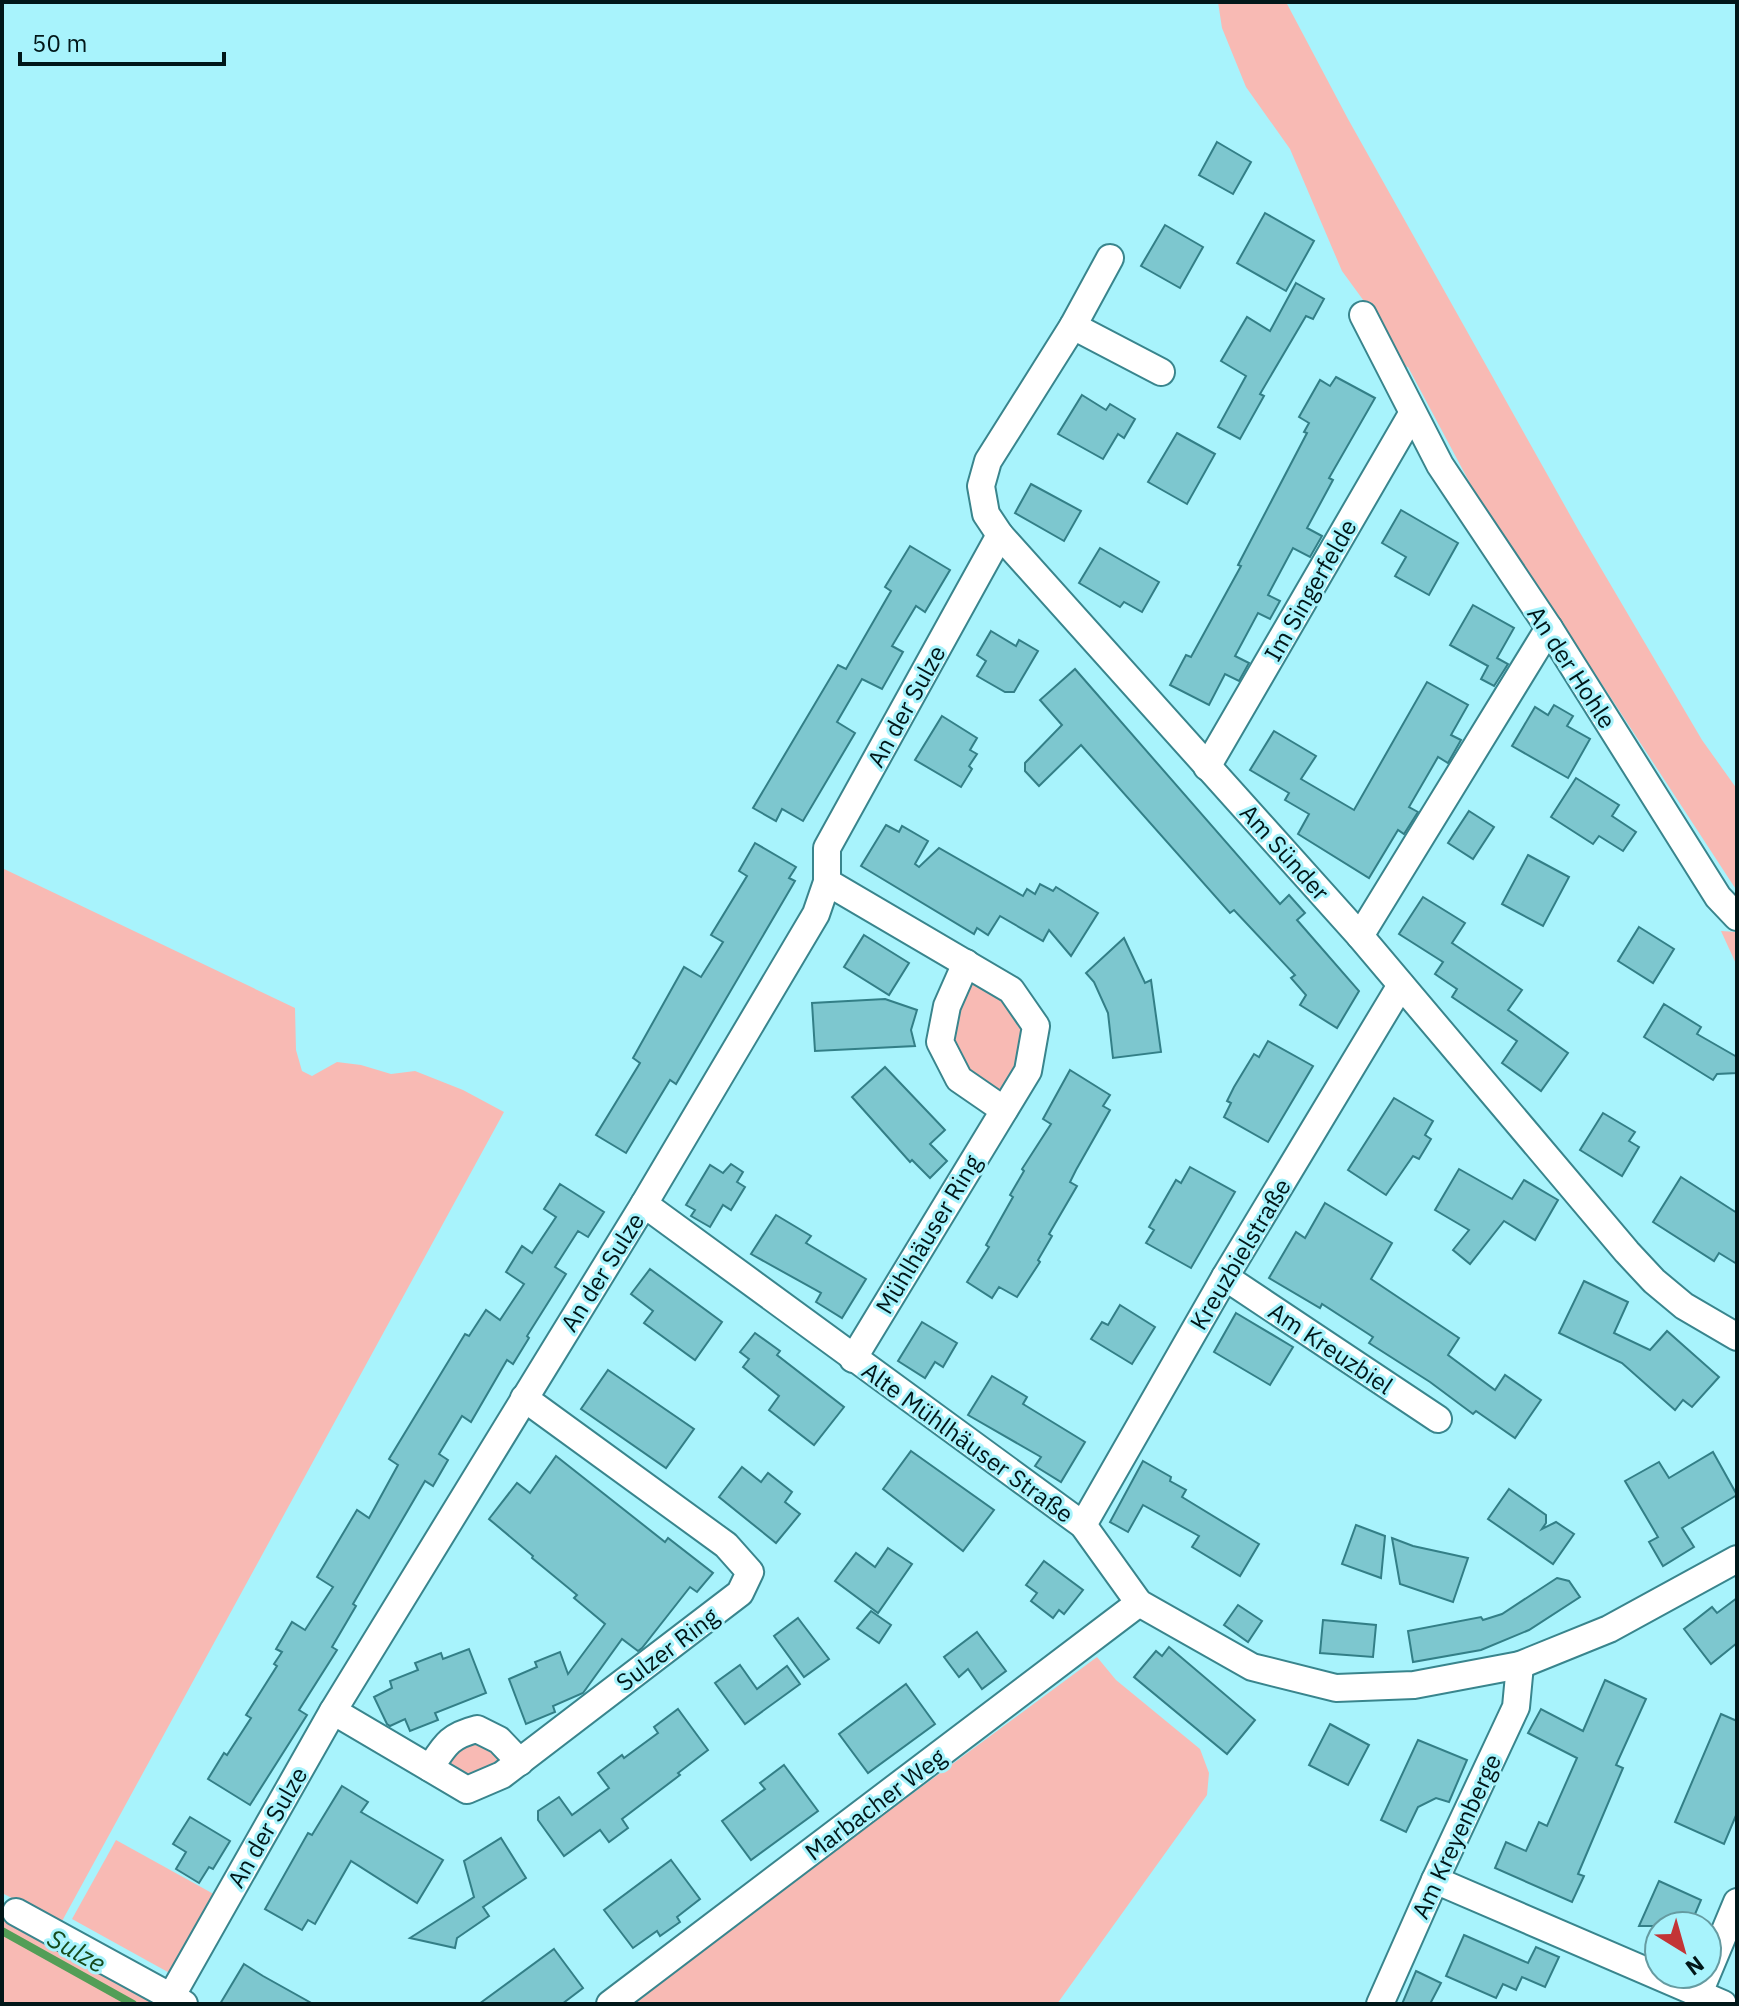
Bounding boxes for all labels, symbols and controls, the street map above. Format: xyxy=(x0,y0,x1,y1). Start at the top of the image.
scale bar xyxy=(20,16,224,66)
text: 50 m xyxy=(32,27,87,59)
street label: Im Singerfelde xyxy=(1256,513,1364,667)
street label: An der Hohle xyxy=(1520,600,1624,734)
street label: An der Sulze xyxy=(859,639,953,773)
street label: Am Sünder xyxy=(1233,797,1337,907)
street label: Mühlhäuser Ring xyxy=(868,1148,988,1320)
street label: Kreuzbielstraße xyxy=(1182,1172,1298,1336)
street label: An der Sulze xyxy=(553,1207,651,1337)
street label: Am Kreuzbiel xyxy=(1263,1295,1399,1401)
street label: Alte Mühlhäuser Straße xyxy=(856,1354,1080,1530)
street label: Sulzer Ring xyxy=(609,1600,725,1698)
street label: Marbacher Weg xyxy=(798,1740,952,1867)
street label: Am Kreyenberge xyxy=(1404,1748,1508,1924)
street label: An der Sulze xyxy=(220,1761,314,1893)
north arrow xyxy=(1643,1910,1723,1990)
water label: Sulze xyxy=(42,1920,112,1980)
text: N xyxy=(1680,1950,1710,1983)

